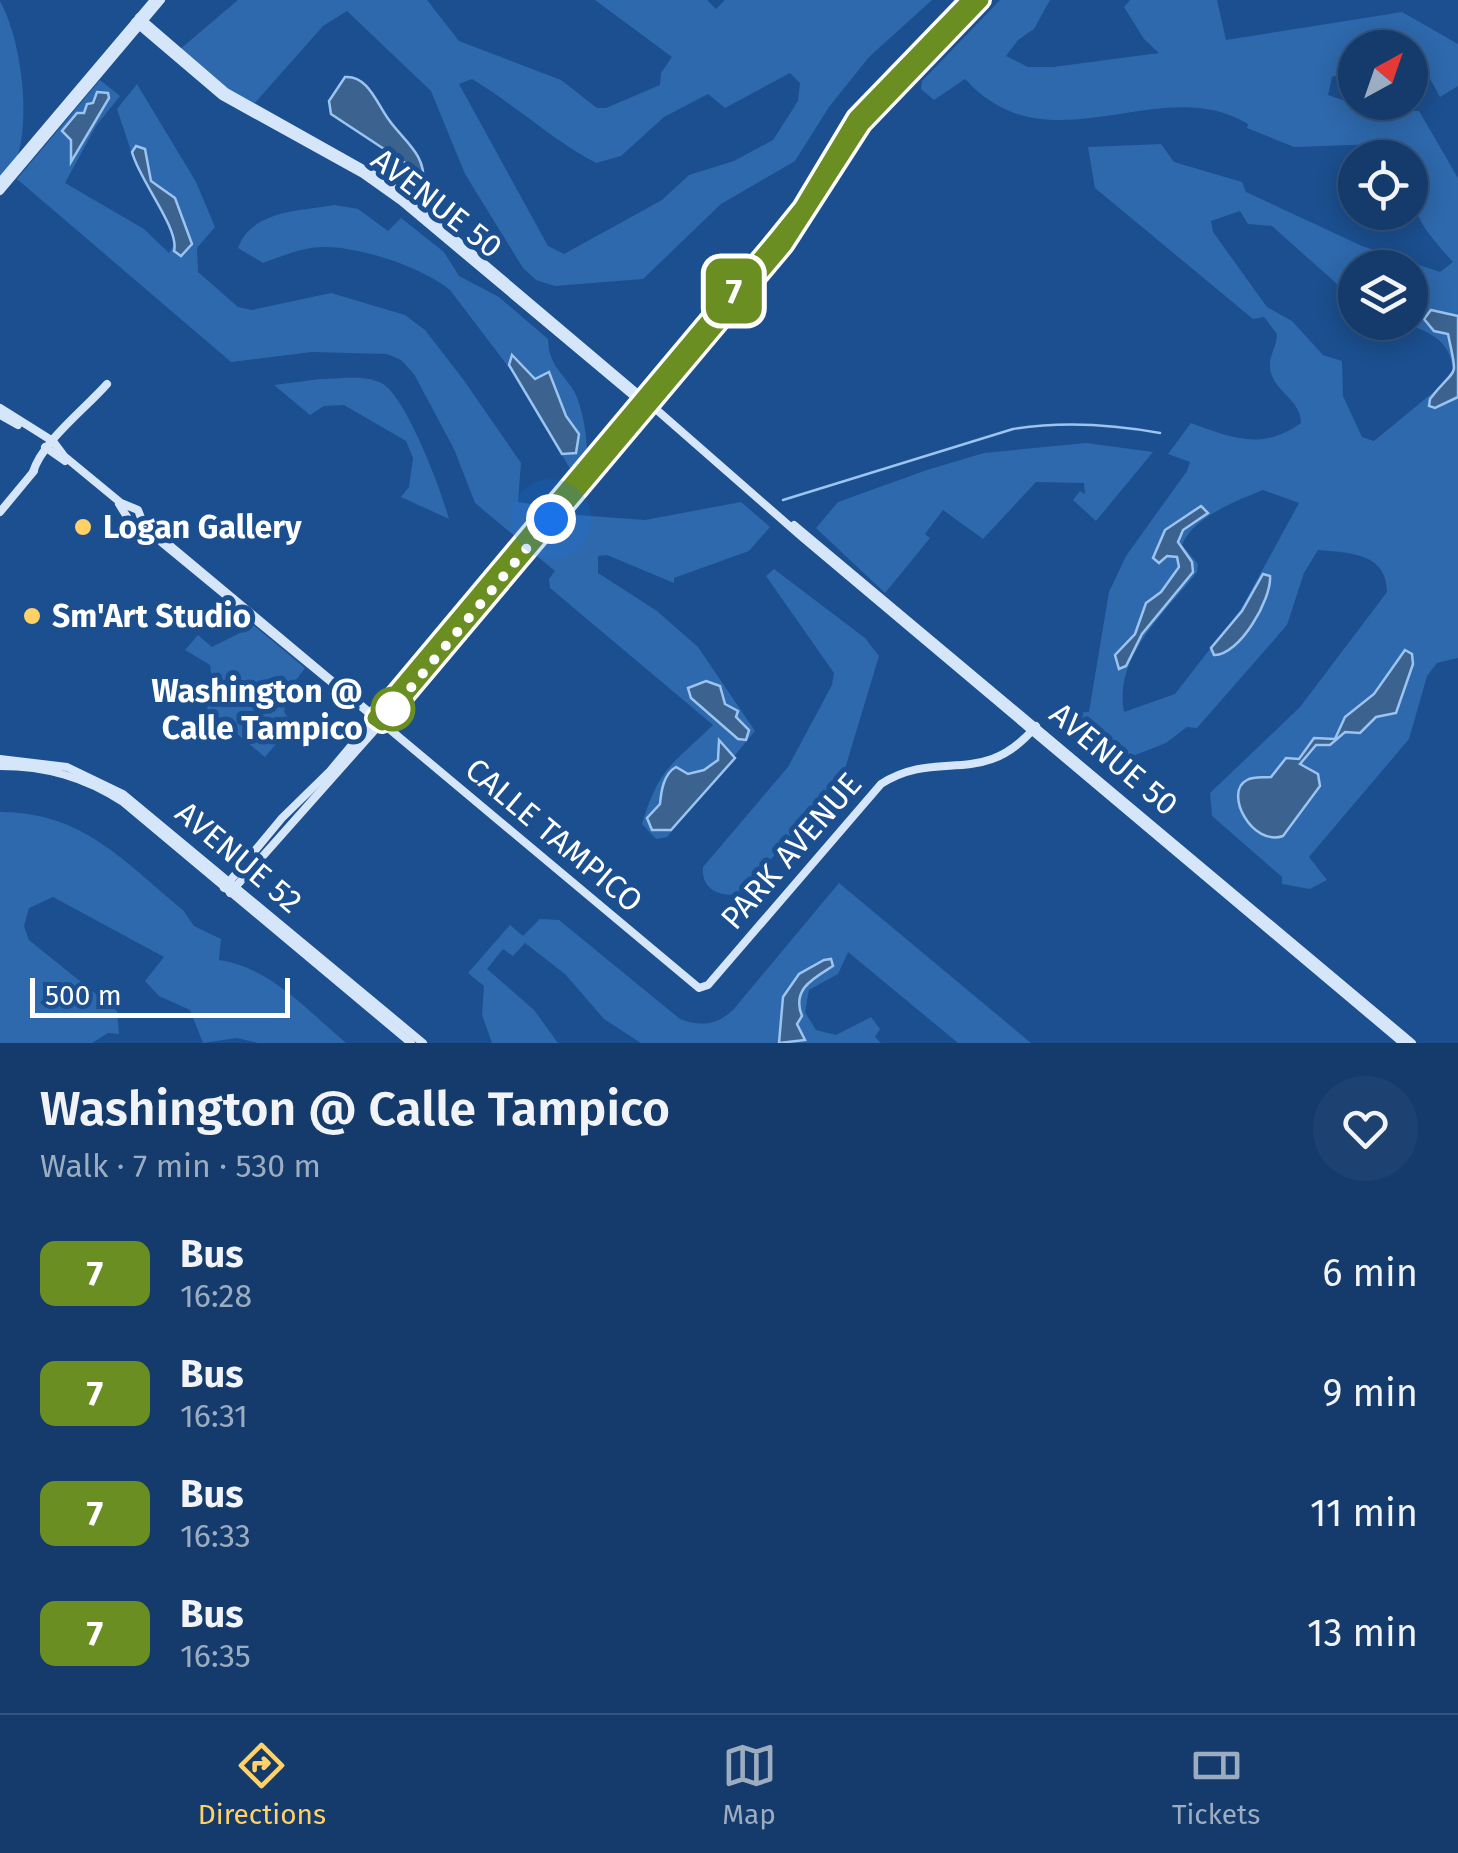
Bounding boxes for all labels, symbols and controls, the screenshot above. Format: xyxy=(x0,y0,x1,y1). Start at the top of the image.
north arrow xyxy=(1338,30,1428,120)
map controls xyxy=(1338,30,1428,340)
street label: AVENUE 50 xyxy=(364,140,510,266)
button: locate xyxy=(1338,140,1428,230)
button: layers xyxy=(1338,250,1428,340)
line badge: 7 xyxy=(702,258,766,324)
text: 7 xyxy=(726,270,742,312)
your location xyxy=(526,494,576,544)
place label: Logan Gallery xyxy=(103,508,302,546)
marker: Logan Gallery xyxy=(72,516,94,538)
place label: Sm'Art Studio xyxy=(52,597,251,635)
marker: Sm'Art Studio xyxy=(21,605,43,627)
place label: Washington @ Calle Tampico xyxy=(151,672,363,747)
marker: Washington @ Calle Tampico xyxy=(372,688,414,730)
street label: AVENUE 50 xyxy=(1042,695,1186,823)
street label: CALLE TAMPICO xyxy=(458,750,650,920)
street label: PARK AVENUE xyxy=(713,765,869,937)
street label: AVENUE 52 xyxy=(168,793,310,921)
scale bar xyxy=(30,973,290,1018)
text: 500 m xyxy=(45,979,122,1012)
button: heart xyxy=(1313,1076,1418,1181)
text: Washington @ Calle Tampico xyxy=(40,1080,670,1138)
text: Walk · 7 min · 530 m xyxy=(40,1147,321,1185)
text: Bus xyxy=(180,1231,244,1277)
text: 6 min xyxy=(1322,1250,1418,1296)
text: 7 xyxy=(87,1252,103,1294)
text: 16:28 xyxy=(180,1277,252,1315)
text: Bus xyxy=(180,1351,244,1397)
text: 9 min xyxy=(1322,1370,1418,1416)
text: 7 xyxy=(87,1372,103,1414)
text: 16:31 xyxy=(180,1397,248,1435)
text: Bus xyxy=(180,1471,244,1517)
text: 11 min xyxy=(1310,1490,1418,1536)
text: 7 xyxy=(87,1492,103,1534)
text: 16:33 xyxy=(180,1517,251,1555)
text: Bus xyxy=(180,1591,244,1637)
text: 13 min xyxy=(1307,1610,1418,1656)
text: 7 xyxy=(87,1612,103,1654)
text: 16:35 xyxy=(180,1637,251,1675)
tab: Directions xyxy=(198,1738,326,1831)
tab: Map xyxy=(722,1738,777,1831)
tab: Tickets xyxy=(1172,1738,1260,1831)

